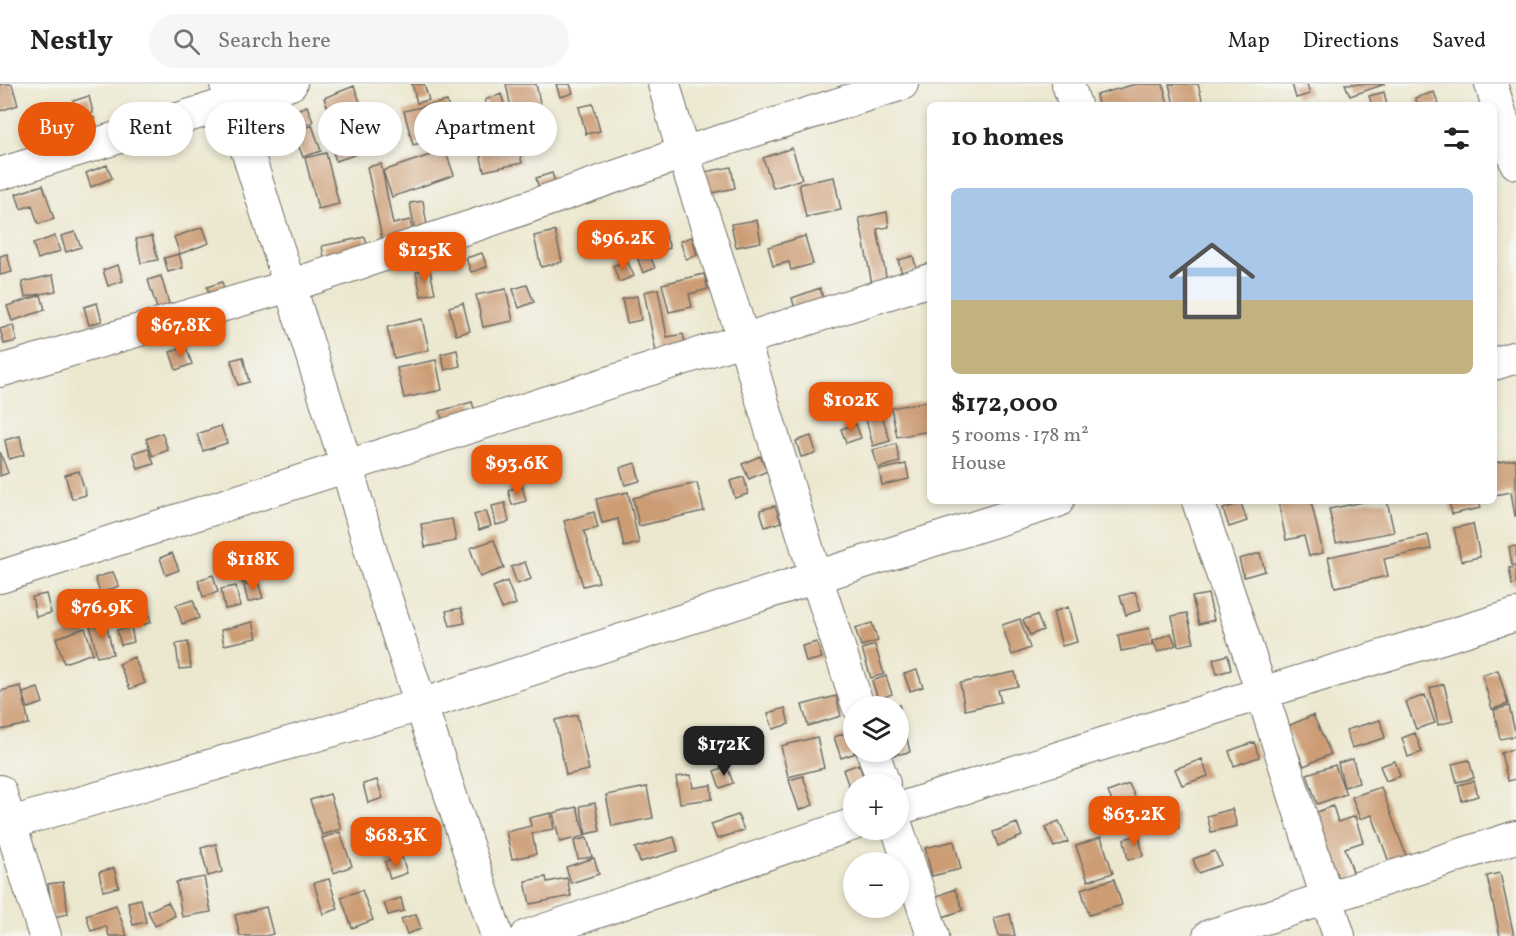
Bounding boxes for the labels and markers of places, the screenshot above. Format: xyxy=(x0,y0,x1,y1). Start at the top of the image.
pin: $96.2K xyxy=(574,220,672,271)
pin: $125K xyxy=(383,232,467,283)
pin: $67.8K xyxy=(132,307,230,358)
pin: $102K xyxy=(809,382,893,433)
pin: $93.6K xyxy=(468,445,566,496)
pin: $118K xyxy=(211,541,295,592)
pin: $76.9K xyxy=(53,589,151,640)
pin: $172K xyxy=(682,726,766,777)
pin: $63.2K xyxy=(1085,796,1183,847)
pin: $68.3K xyxy=(347,817,445,868)

